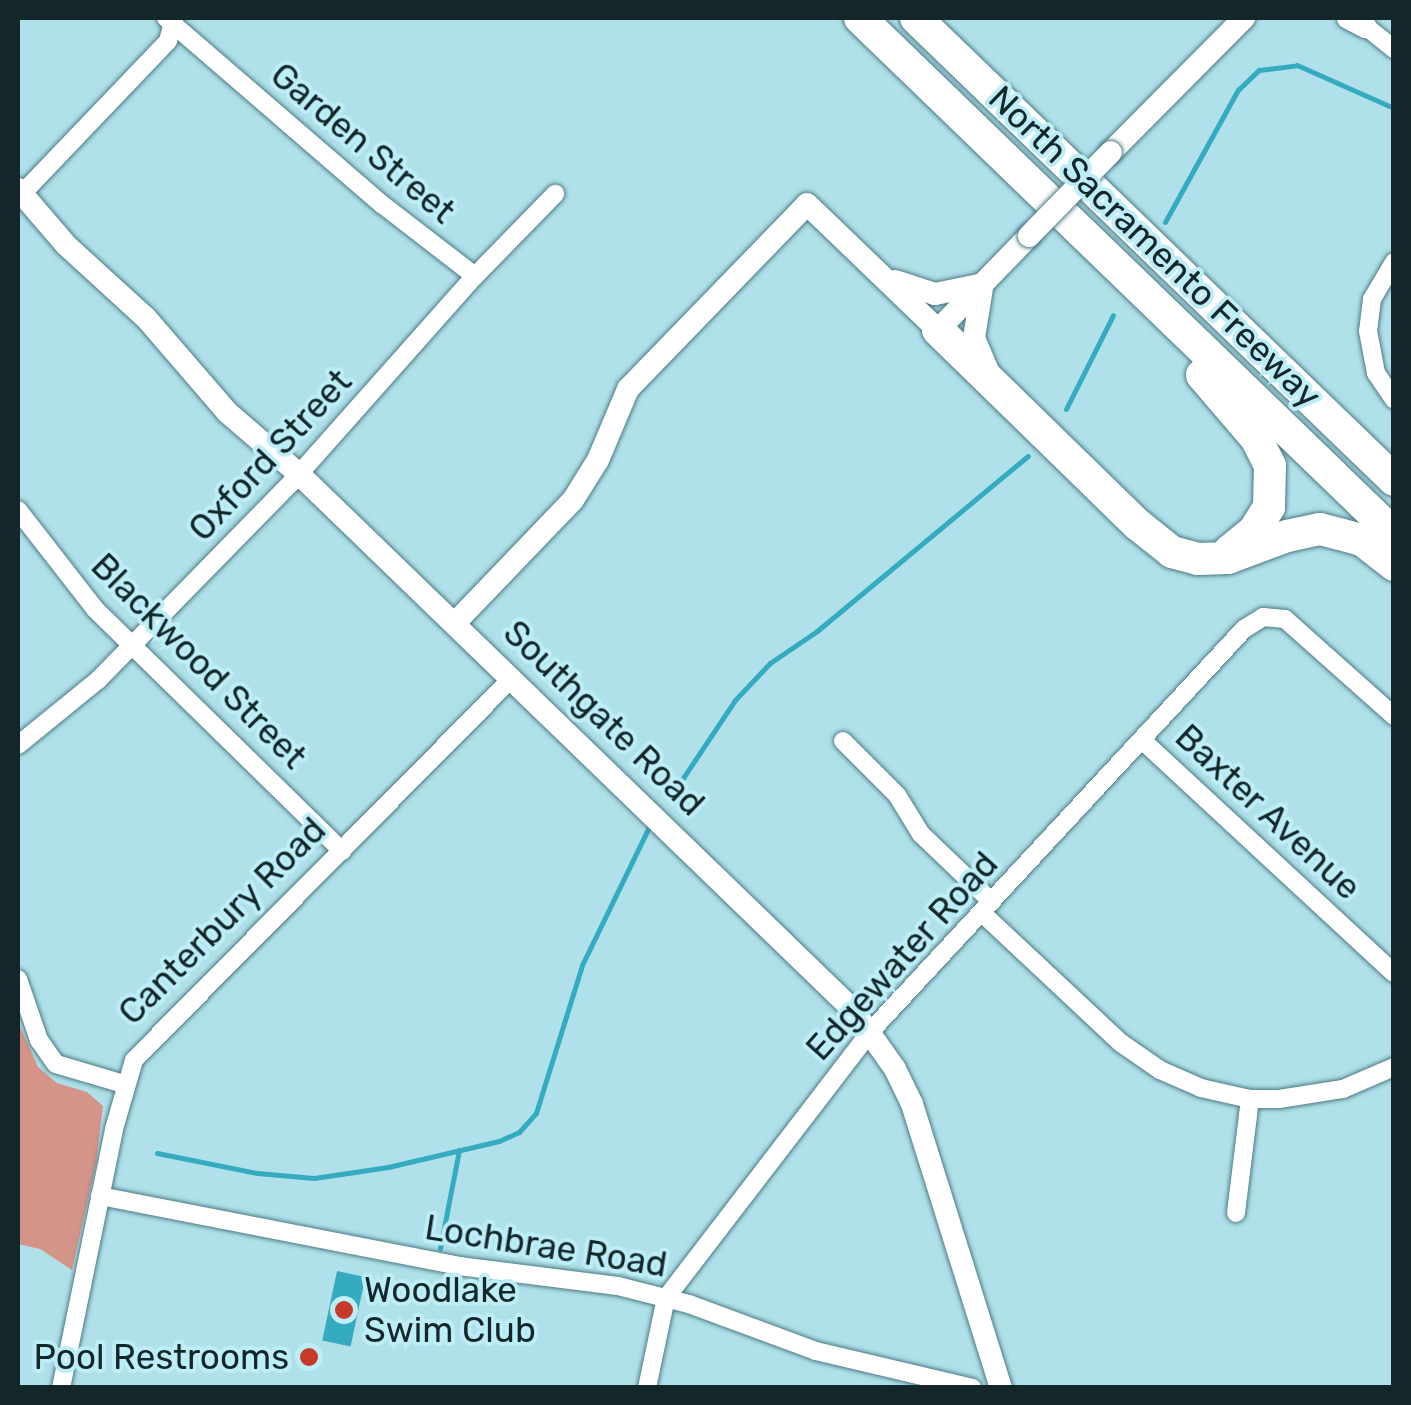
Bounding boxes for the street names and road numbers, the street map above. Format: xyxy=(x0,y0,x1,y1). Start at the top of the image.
street label: Garden Street xyxy=(262,54,464,232)
street label: North Sacramento Freeway xyxy=(980,77,1330,417)
street label: Oxford Street xyxy=(180,361,360,549)
street label: Blackwood Street xyxy=(83,545,315,777)
street label: Southgate Road xyxy=(495,612,713,824)
street label: Baxter Avenue xyxy=(1166,715,1370,909)
street label: Canterbury Road xyxy=(109,808,335,1034)
street label: Edgewater Road xyxy=(797,843,1007,1069)
street label: Lochbrae Road xyxy=(422,1206,670,1286)

